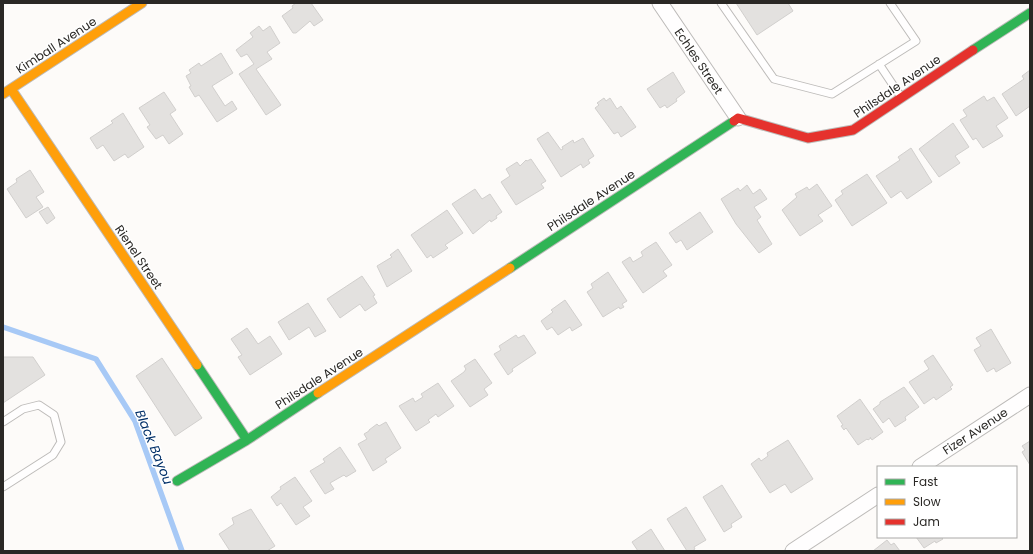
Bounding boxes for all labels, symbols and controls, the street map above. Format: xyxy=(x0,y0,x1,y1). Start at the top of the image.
street label: Kimball Avenue xyxy=(12,13,100,77)
street label: Echles Street xyxy=(671,25,727,97)
street label: Philsdale Avenue xyxy=(850,51,944,121)
street label: Philsdale Avenue xyxy=(544,165,638,235)
street label: Rienel Street xyxy=(111,222,167,292)
street label: Philsdale Avenue xyxy=(272,343,366,413)
street label: Fizer Avenue xyxy=(939,404,1011,458)
water label: Black Bayou xyxy=(130,407,178,487)
legend xyxy=(877,466,1017,538)
text: Fast xyxy=(913,473,938,490)
text: Slow xyxy=(913,493,941,510)
text: Jam xyxy=(913,513,940,530)

